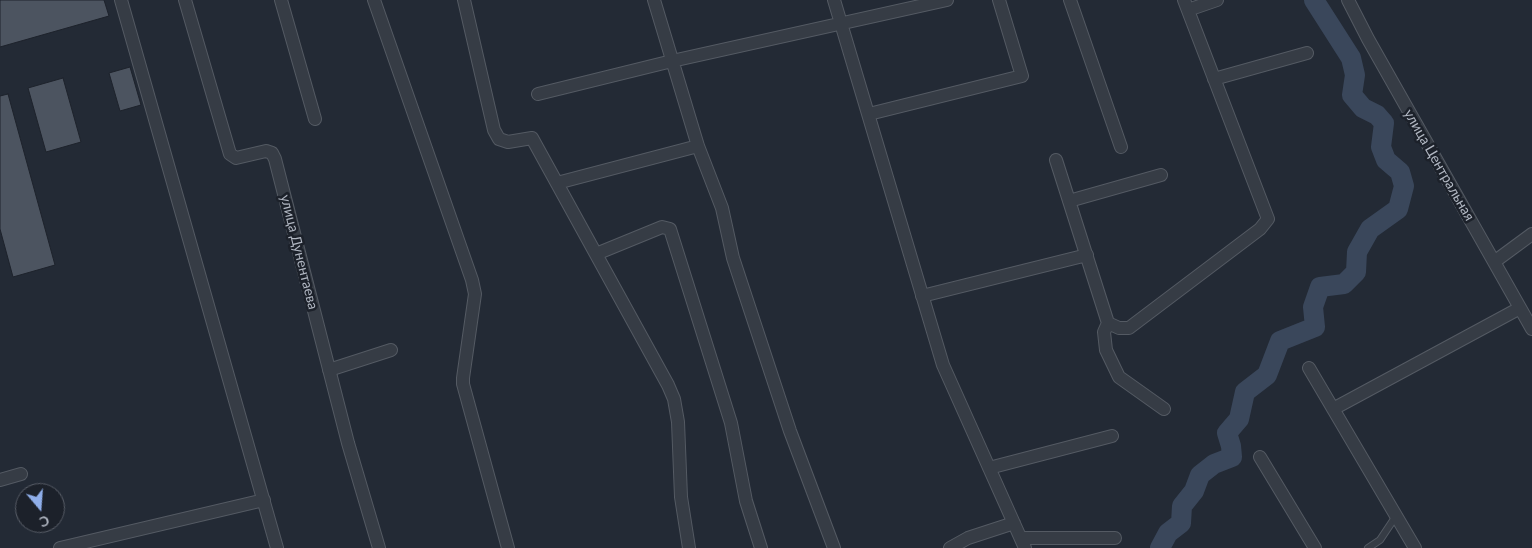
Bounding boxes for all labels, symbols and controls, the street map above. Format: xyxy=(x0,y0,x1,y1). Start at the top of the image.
street label: улица Центральная xyxy=(1400,106,1478,224)
street label: улица Дунентаева xyxy=(277,193,321,311)
north arrow xyxy=(15,483,65,533)
text: С xyxy=(37,512,52,531)

